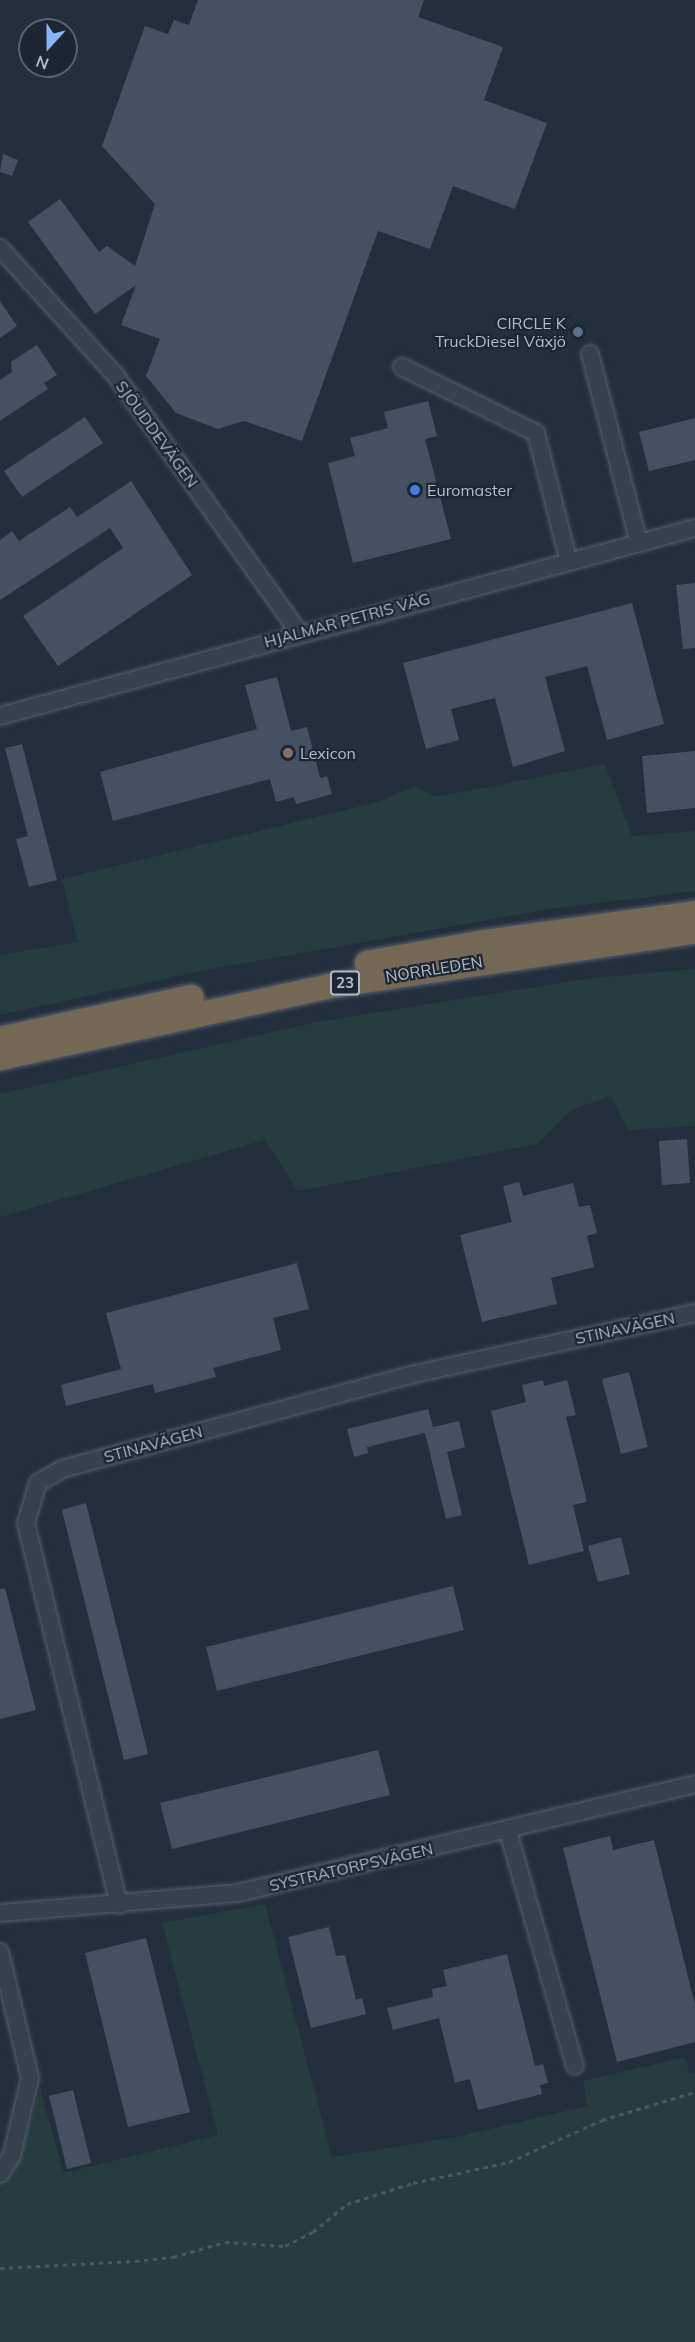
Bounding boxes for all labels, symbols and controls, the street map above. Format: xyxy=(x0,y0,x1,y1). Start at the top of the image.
north arrow xyxy=(18,18,78,78)
text: N xyxy=(33,51,51,74)
place label: CIRCLE K TruckDiesel Växjö xyxy=(435,313,566,351)
marker: CIRCLE K TruckDiesel Växjö xyxy=(571,325,585,339)
street label: SJÖUDDEVÄGEN xyxy=(112,377,202,491)
place label: Euromaster xyxy=(427,480,512,500)
marker: Euromaster xyxy=(408,483,422,497)
street label: HJALMAR PETRIS VÄG xyxy=(262,589,432,651)
place label: Lexicon xyxy=(300,743,356,763)
marker: Lexicon xyxy=(281,746,295,760)
street label: NORRLEDEN xyxy=(384,952,484,986)
road number: 23 xyxy=(330,971,360,995)
street label: STINAVÄGEN xyxy=(573,1308,677,1348)
street label: STINAVÄGEN xyxy=(102,1422,204,1466)
street label: SYSTRATORPSVÄGEN xyxy=(267,1839,435,1895)

